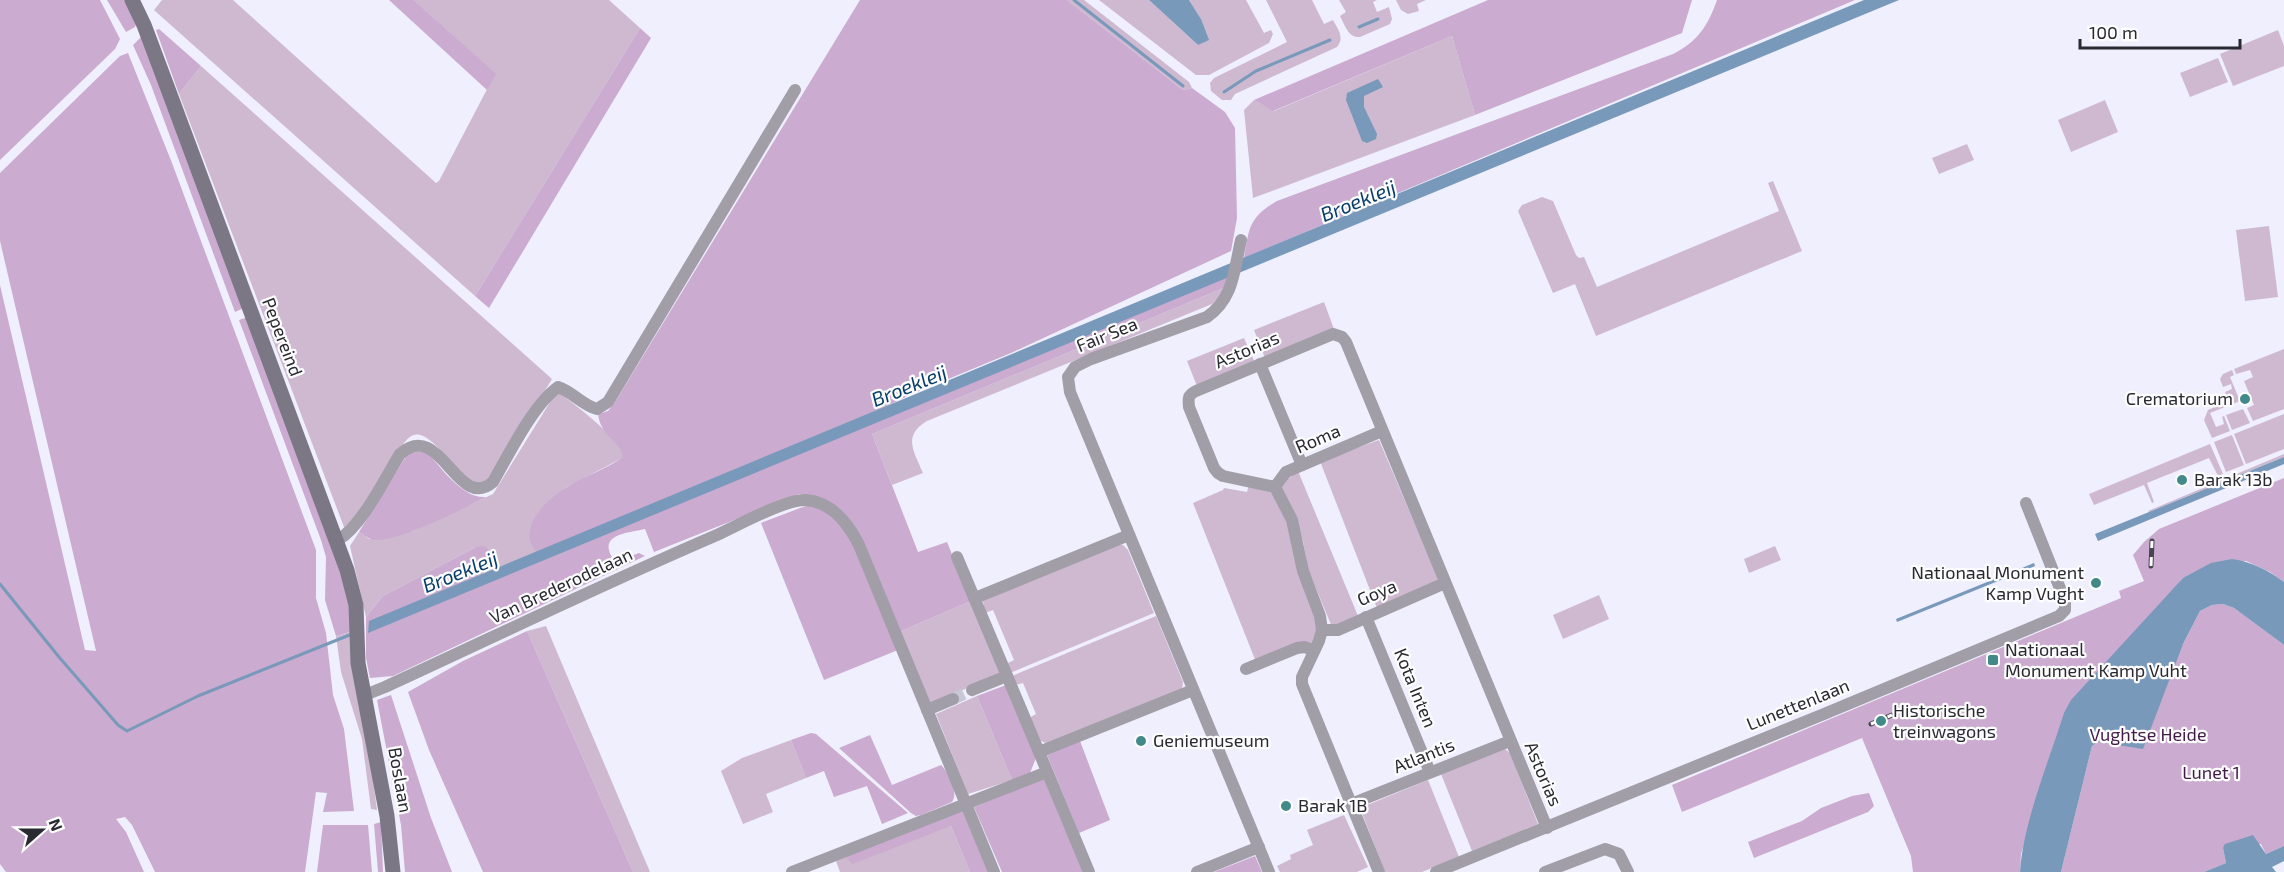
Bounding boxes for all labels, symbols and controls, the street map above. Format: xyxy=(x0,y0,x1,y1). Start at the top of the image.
scale bar xyxy=(2080,12,2240,50)
text: 100 m xyxy=(2089,21,2138,43)
water label: Broekleij xyxy=(1316,174,1399,226)
street label: Pepereind xyxy=(258,294,308,379)
street label: Fair Sea xyxy=(1073,312,1140,356)
street label: Astorias xyxy=(1211,326,1282,373)
water label: Broekleij xyxy=(867,359,950,411)
place label: Crematorium xyxy=(2126,387,2233,409)
marker: Crematorium xyxy=(2238,392,2252,406)
street label: Roma xyxy=(1292,419,1344,457)
place label: Barak 13b xyxy=(2194,468,2273,490)
marker: Barak 13b xyxy=(2175,473,2189,487)
street label: Van Brederodelaan xyxy=(486,542,636,628)
water label: Broekleij xyxy=(418,545,501,597)
place label: Nationaal Monument Kamp Vught xyxy=(1911,561,2084,604)
street label: Goya xyxy=(1354,574,1400,610)
marker: Nationaal Monument Kamp Vught xyxy=(2089,576,2103,590)
place label: Nationaal Monument Kamp Vuht xyxy=(2005,638,2187,681)
street label: Kota Inten xyxy=(1390,645,1442,730)
marker: Nationaal Monument Kamp Vuht xyxy=(1986,653,2000,667)
street label: Lunettenlaan xyxy=(1743,673,1852,735)
place label: Historische treinwagons xyxy=(1893,699,1996,742)
marker: Historische treinwagons xyxy=(1874,714,1888,728)
park label: Vughtse Heide xyxy=(2089,723,2207,745)
place label: Geniemuseum xyxy=(1153,729,1269,751)
street label: Atlantis xyxy=(1390,733,1457,777)
marker: Geniemuseum xyxy=(1134,734,1148,748)
street label: Astorias xyxy=(1520,738,1567,809)
street label: Boslaan xyxy=(384,745,418,814)
park label: Lunet 1 xyxy=(2182,761,2240,783)
place label: Barak 1B xyxy=(1298,794,1367,816)
marker: Barak 1B xyxy=(1279,799,1293,813)
north arrow xyxy=(12,800,72,860)
text: N xyxy=(46,816,67,833)

